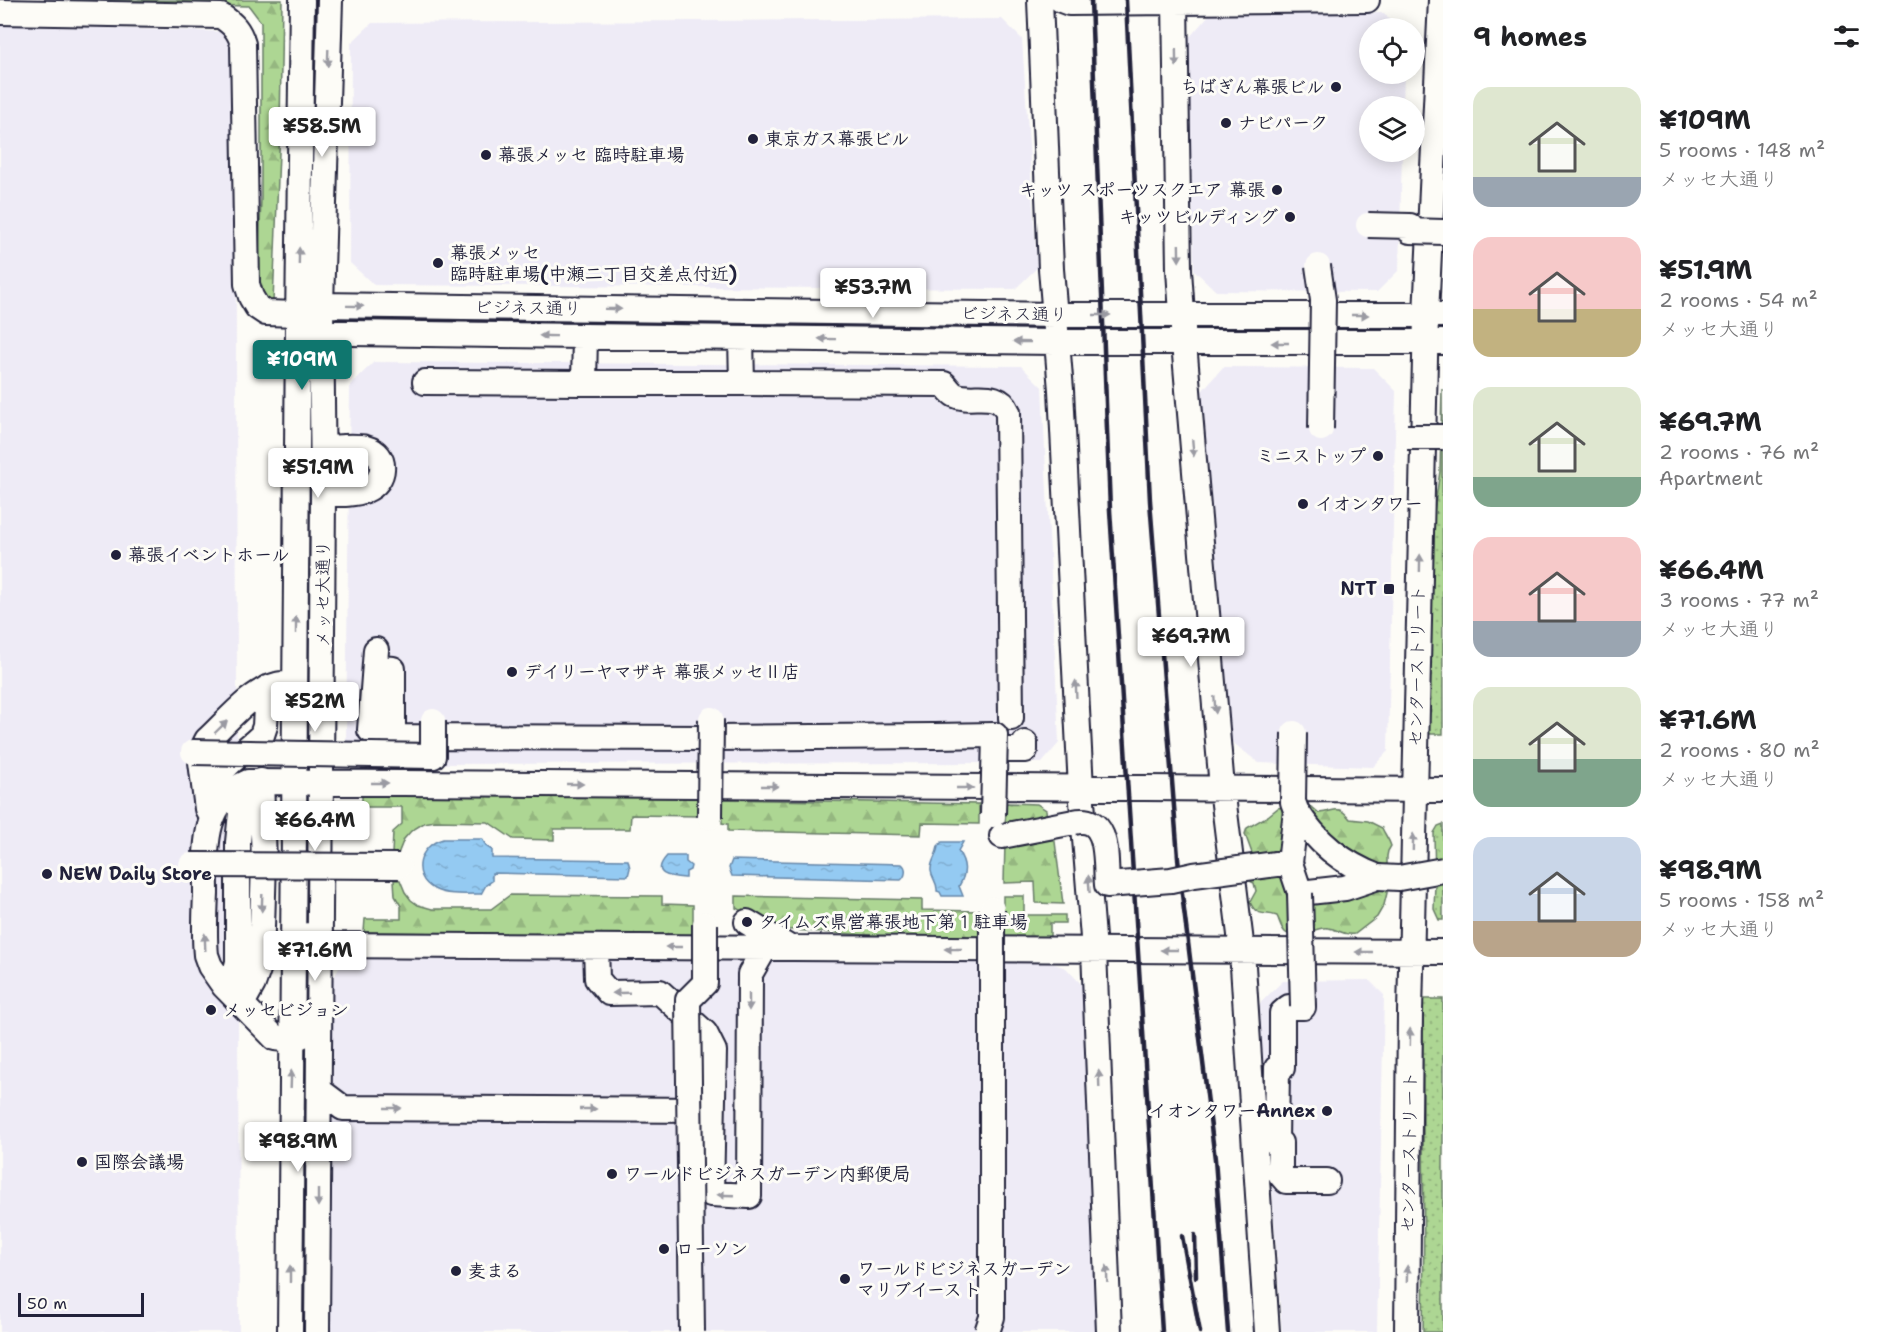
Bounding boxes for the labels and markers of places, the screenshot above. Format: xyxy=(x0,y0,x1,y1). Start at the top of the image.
place label: ちばぎん幕張ビル xyxy=(1180,75,1324,99)
marker: ちばぎん幕張ビル xyxy=(1329,80,1343,94)
pin: ¥58.5M xyxy=(273,107,371,158)
place label: ナビパーク xyxy=(1238,111,1328,135)
marker: ナビパーク xyxy=(1219,116,1233,130)
place label: 東京ガス幕張ビル xyxy=(765,127,909,151)
marker: 東京ガス幕張ビル xyxy=(746,132,760,146)
place label: 幕張メッセ 臨時駐車場 xyxy=(498,143,684,167)
marker: 幕張メッセ 臨時駐車場 xyxy=(479,148,493,162)
place label: キッツ スポーツスクエア 幕張 xyxy=(1019,178,1265,202)
marker: キッツ スポーツスクエア 幕張 xyxy=(1270,183,1284,197)
place label: キッツビルディング xyxy=(1119,205,1278,229)
marker: キッツビルディング xyxy=(1283,210,1297,224)
place label: 幕張メッセ 臨時駐車場(中瀬二丁目交差点付近) xyxy=(450,241,737,286)
marker: 幕張メッセ 臨時駐車場(中瀬二丁目交差点付近) xyxy=(431,256,445,270)
pin: ¥53.7M xyxy=(824,268,922,319)
pin: ¥109M xyxy=(260,340,344,391)
place label: ミニストップ xyxy=(1256,444,1366,468)
pin: ¥51.9M xyxy=(269,448,367,499)
marker: ミニストップ xyxy=(1371,449,1385,463)
place label: イオンタワー xyxy=(1315,492,1423,516)
marker: イオンタワー xyxy=(1296,497,1310,511)
place label: 幕張イベントホール xyxy=(128,543,289,567)
marker: 幕張イベントホール xyxy=(109,548,123,562)
place label: NTT xyxy=(1341,577,1377,601)
marker: NTT xyxy=(1382,582,1396,596)
pin: ¥69.7M xyxy=(1142,617,1240,668)
place label: デイリーヤマザキ 幕張メッセⅡ店 xyxy=(524,660,800,684)
marker: デイリーヤマザキ 幕張メッセⅡ店 xyxy=(505,665,519,679)
pin: ¥52M xyxy=(279,682,351,733)
pin: ¥66.4M xyxy=(266,801,364,852)
place label: NEW Daily Store xyxy=(59,862,212,886)
marker: NEW Daily Store xyxy=(40,867,54,881)
place label: タイムズ県営幕張地下第１駐車場 xyxy=(759,910,1028,934)
marker: タイムズ県営幕張地下第１駐車場 xyxy=(740,915,754,929)
pin: ¥71.6M xyxy=(266,931,364,982)
place label: メッセビジョン xyxy=(223,998,349,1022)
marker: メッセビジョン xyxy=(204,1003,218,1017)
place label: イオンタワーAnnex xyxy=(1149,1099,1315,1123)
marker: イオンタワーAnnex xyxy=(1320,1104,1334,1118)
pin: ¥98.9M xyxy=(249,1122,347,1173)
place label: 国際会議場 xyxy=(94,1150,184,1174)
marker: 国際会議場 xyxy=(75,1155,89,1169)
place label: ワールドビジネスガーデン内郵便局 xyxy=(624,1162,911,1186)
marker: ワールドビジネスガーデン内郵便局 xyxy=(605,1167,619,1181)
place label: ローソン xyxy=(676,1237,748,1261)
marker: ローソン xyxy=(657,1242,671,1256)
place label: ワールドビジネスガーデン マリブイースト xyxy=(857,1257,1072,1302)
place label: 麦まる xyxy=(468,1259,522,1283)
marker: 麦まる xyxy=(449,1264,463,1278)
marker: ワールドビジネスガーデン マリブイースト xyxy=(838,1272,852,1286)

